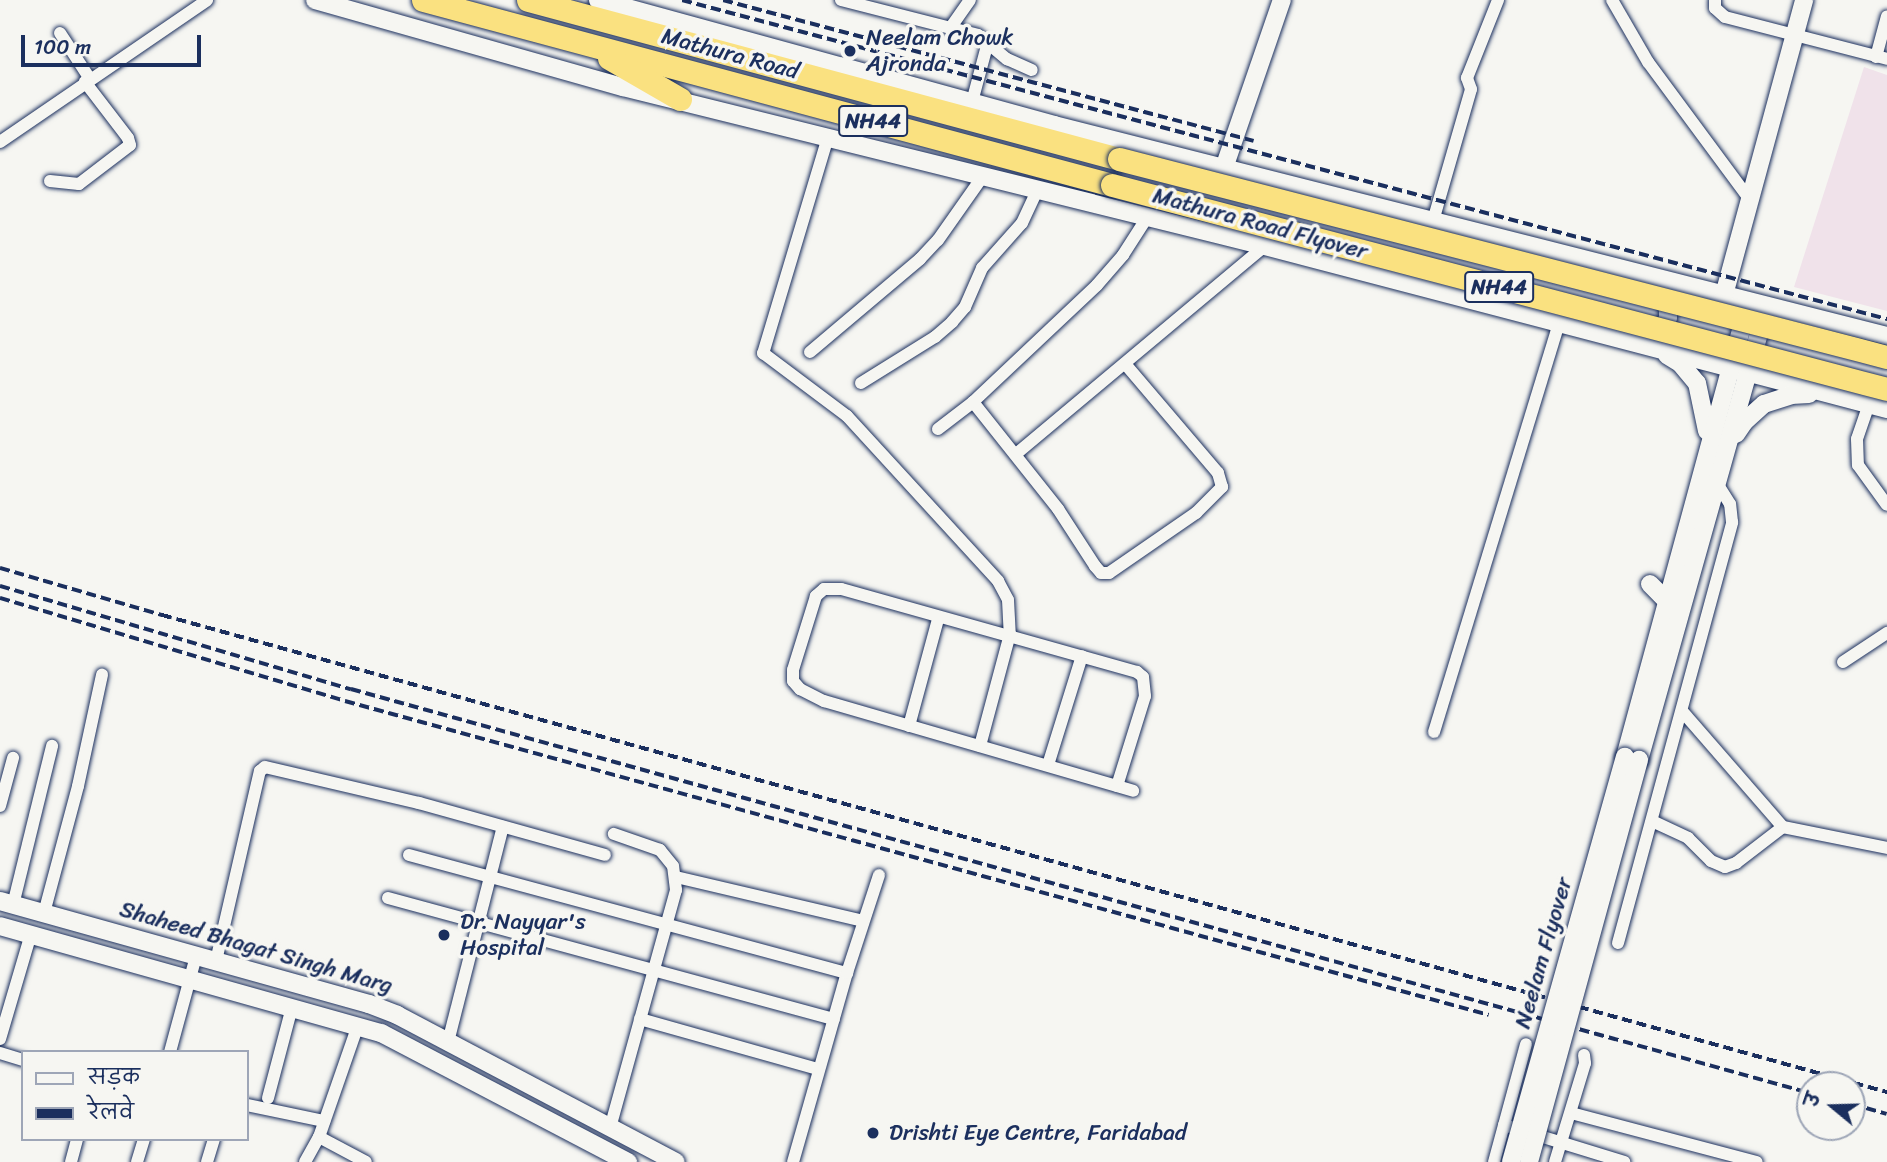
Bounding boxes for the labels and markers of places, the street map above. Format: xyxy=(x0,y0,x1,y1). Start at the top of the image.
place label: Neelam Chowk Ajronda xyxy=(866,24,1014,78)
marker: Neelam Chowk Ajronda xyxy=(840,41,860,61)
place label: Dr. Nayyar's Hospital xyxy=(460,908,586,962)
marker: Dr. Nayyar's Hospital xyxy=(434,925,454,945)
place label: Drishti Eye Centre, Faridabad xyxy=(889,1119,1188,1147)
marker: Drishti Eye Centre, Faridabad xyxy=(863,1123,883,1143)

